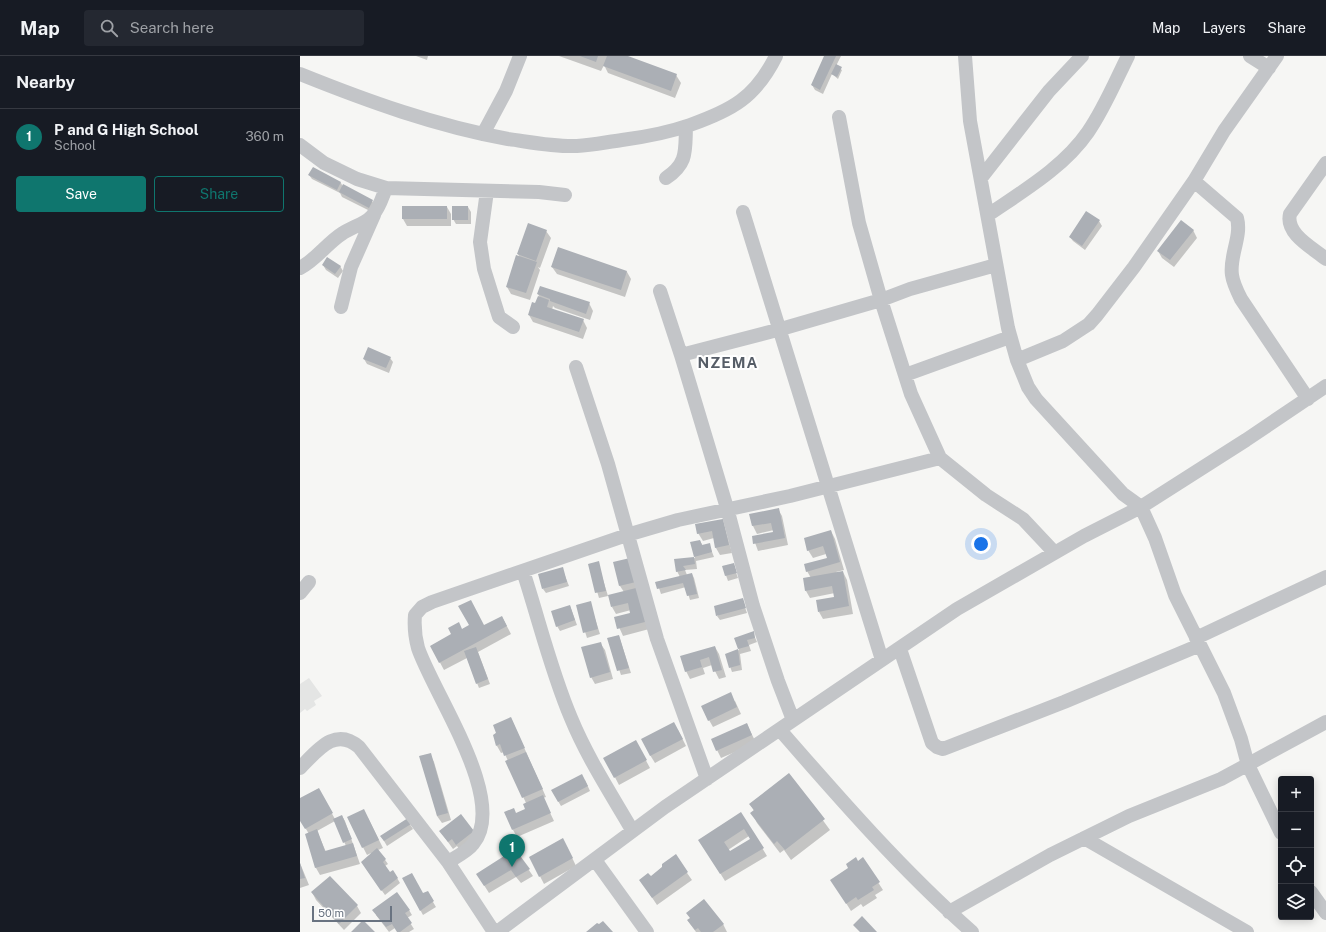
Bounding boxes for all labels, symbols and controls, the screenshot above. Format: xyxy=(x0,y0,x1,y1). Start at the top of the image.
search box xyxy=(84,10,364,46)
text: Map xyxy=(20,17,60,39)
icon: search xyxy=(98,17,120,39)
text: Search here xyxy=(130,19,214,36)
text: Map xyxy=(1152,20,1180,36)
text: Layers xyxy=(1202,20,1246,36)
text: Share xyxy=(1268,20,1306,36)
text: Nearby xyxy=(16,72,75,92)
text: P and G High School xyxy=(54,121,199,138)
text: 1 xyxy=(26,129,32,144)
text: 360 m xyxy=(246,129,284,144)
text: School xyxy=(54,138,96,153)
button: Save xyxy=(16,176,146,212)
button: Share xyxy=(154,176,284,212)
district label: NZEMA xyxy=(698,354,759,371)
your location xyxy=(971,534,991,554)
map controls xyxy=(1278,776,1314,920)
button: + xyxy=(1278,776,1314,812)
button: − xyxy=(1278,812,1314,848)
pin: 1 xyxy=(499,834,525,867)
button: locate xyxy=(1278,848,1314,884)
button: layers xyxy=(1278,884,1314,920)
scale bar xyxy=(312,904,392,923)
text: 50 m xyxy=(318,907,344,919)

